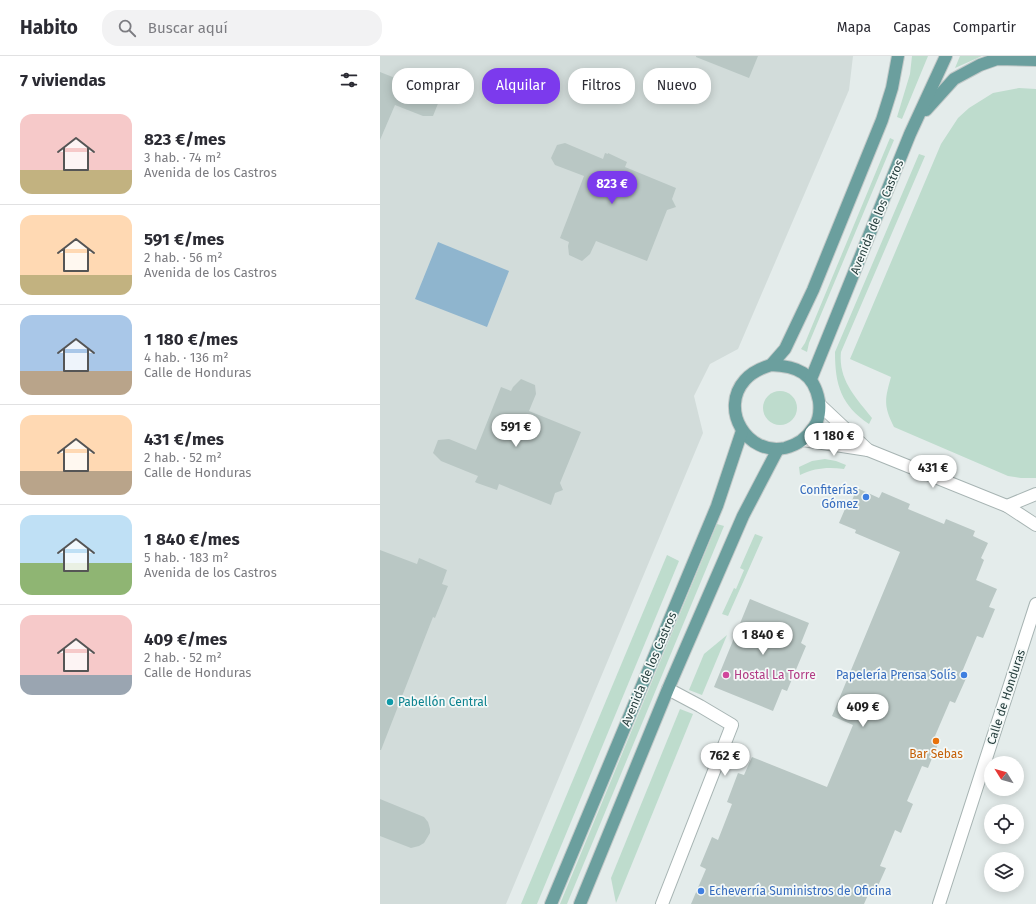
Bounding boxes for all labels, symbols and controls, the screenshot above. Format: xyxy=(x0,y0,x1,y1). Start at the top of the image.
search box xyxy=(102,10,382,46)
text: Habito xyxy=(20,16,78,39)
icon: search xyxy=(116,17,138,39)
text: Buscar aquí xyxy=(148,19,228,37)
text: Mapa xyxy=(837,19,871,36)
text: Capas xyxy=(893,19,931,36)
text: Compartir xyxy=(953,19,1016,36)
chip: Comprar xyxy=(392,68,474,104)
chip: Alquilar xyxy=(482,68,560,104)
chip: Filtros xyxy=(568,68,635,104)
chip: Nuevo xyxy=(643,68,711,104)
icon: filters xyxy=(338,69,360,91)
text: 7 viviendas xyxy=(20,70,106,91)
text: 823 €/mes xyxy=(144,129,226,150)
icon: home xyxy=(52,130,100,178)
text: 3 hab. · 74 m² xyxy=(144,150,221,165)
street label: Avenida de los Castros xyxy=(848,157,907,276)
text: Avenida de los Castros xyxy=(144,165,277,180)
pin: 823 € xyxy=(584,171,640,205)
text: 823 € xyxy=(596,176,628,191)
text: 591 €/mes xyxy=(144,229,224,250)
icon: home xyxy=(52,231,100,279)
text: 2 hab. · 56 m² xyxy=(144,250,222,265)
text: Avenida de los Castros xyxy=(144,265,277,280)
text: 1 180 €/mes xyxy=(144,329,238,350)
icon: home xyxy=(52,331,100,379)
text: 4 hab. · 136 m² xyxy=(144,350,229,365)
text: Calle de Honduras xyxy=(144,365,251,380)
pin: 591 € xyxy=(488,414,544,448)
text: 591 € xyxy=(501,419,531,434)
pin: 1 180 € xyxy=(797,423,871,457)
text: 1 180 € xyxy=(813,428,855,443)
text: 431 €/mes xyxy=(144,429,224,450)
icon: home xyxy=(52,431,100,479)
text: 2 hab. · 52 m² xyxy=(144,450,222,465)
pin: 431 € xyxy=(905,455,961,489)
text: 431 € xyxy=(918,460,948,475)
text: Calle de Honduras xyxy=(144,465,251,480)
place label: Confiterías Gómez xyxy=(800,483,858,511)
marker: Confiterías Gómez xyxy=(861,492,871,502)
text: 1 840 €/mes xyxy=(144,529,240,550)
icon: home xyxy=(52,531,100,579)
text: 5 hab. · 183 m² xyxy=(144,550,228,565)
text: Avenida de los Castros xyxy=(144,565,277,580)
street label: Avenida de los Castros xyxy=(619,609,680,728)
pin: 1 840 € xyxy=(726,622,800,656)
text: 1 840 € xyxy=(742,627,784,642)
text: 409 €/mes xyxy=(144,629,227,650)
icon: home xyxy=(52,631,100,679)
street label: Calle de Honduras xyxy=(984,647,1028,746)
text: 2 hab. · 52 m² xyxy=(144,650,222,665)
text: Calle de Honduras xyxy=(144,665,251,680)
place label: Hostal La Torre xyxy=(734,668,816,682)
place label: Papelería Prensa Solís xyxy=(836,668,956,682)
marker: Hostal La Torre xyxy=(721,670,731,680)
marker: Papelería Prensa Solís xyxy=(959,670,969,680)
pin: 409 € xyxy=(835,694,891,728)
place label: Pabellón Central xyxy=(398,695,488,709)
marker: Pabellón Central xyxy=(385,697,395,707)
text: 409 € xyxy=(847,699,879,714)
marker: Bar Sebas xyxy=(931,736,941,746)
pin: 762 € xyxy=(697,743,753,777)
place label: Bar Sebas xyxy=(909,747,963,761)
text: 762 € xyxy=(710,748,740,763)
north arrow xyxy=(984,756,1024,796)
map controls xyxy=(984,756,1024,892)
button: locate xyxy=(984,804,1024,844)
button: layers xyxy=(984,852,1024,892)
place label: Echeverría Suministros de Oficina xyxy=(709,884,892,898)
marker: Echeverría Suministros de Oficina xyxy=(696,886,706,896)

